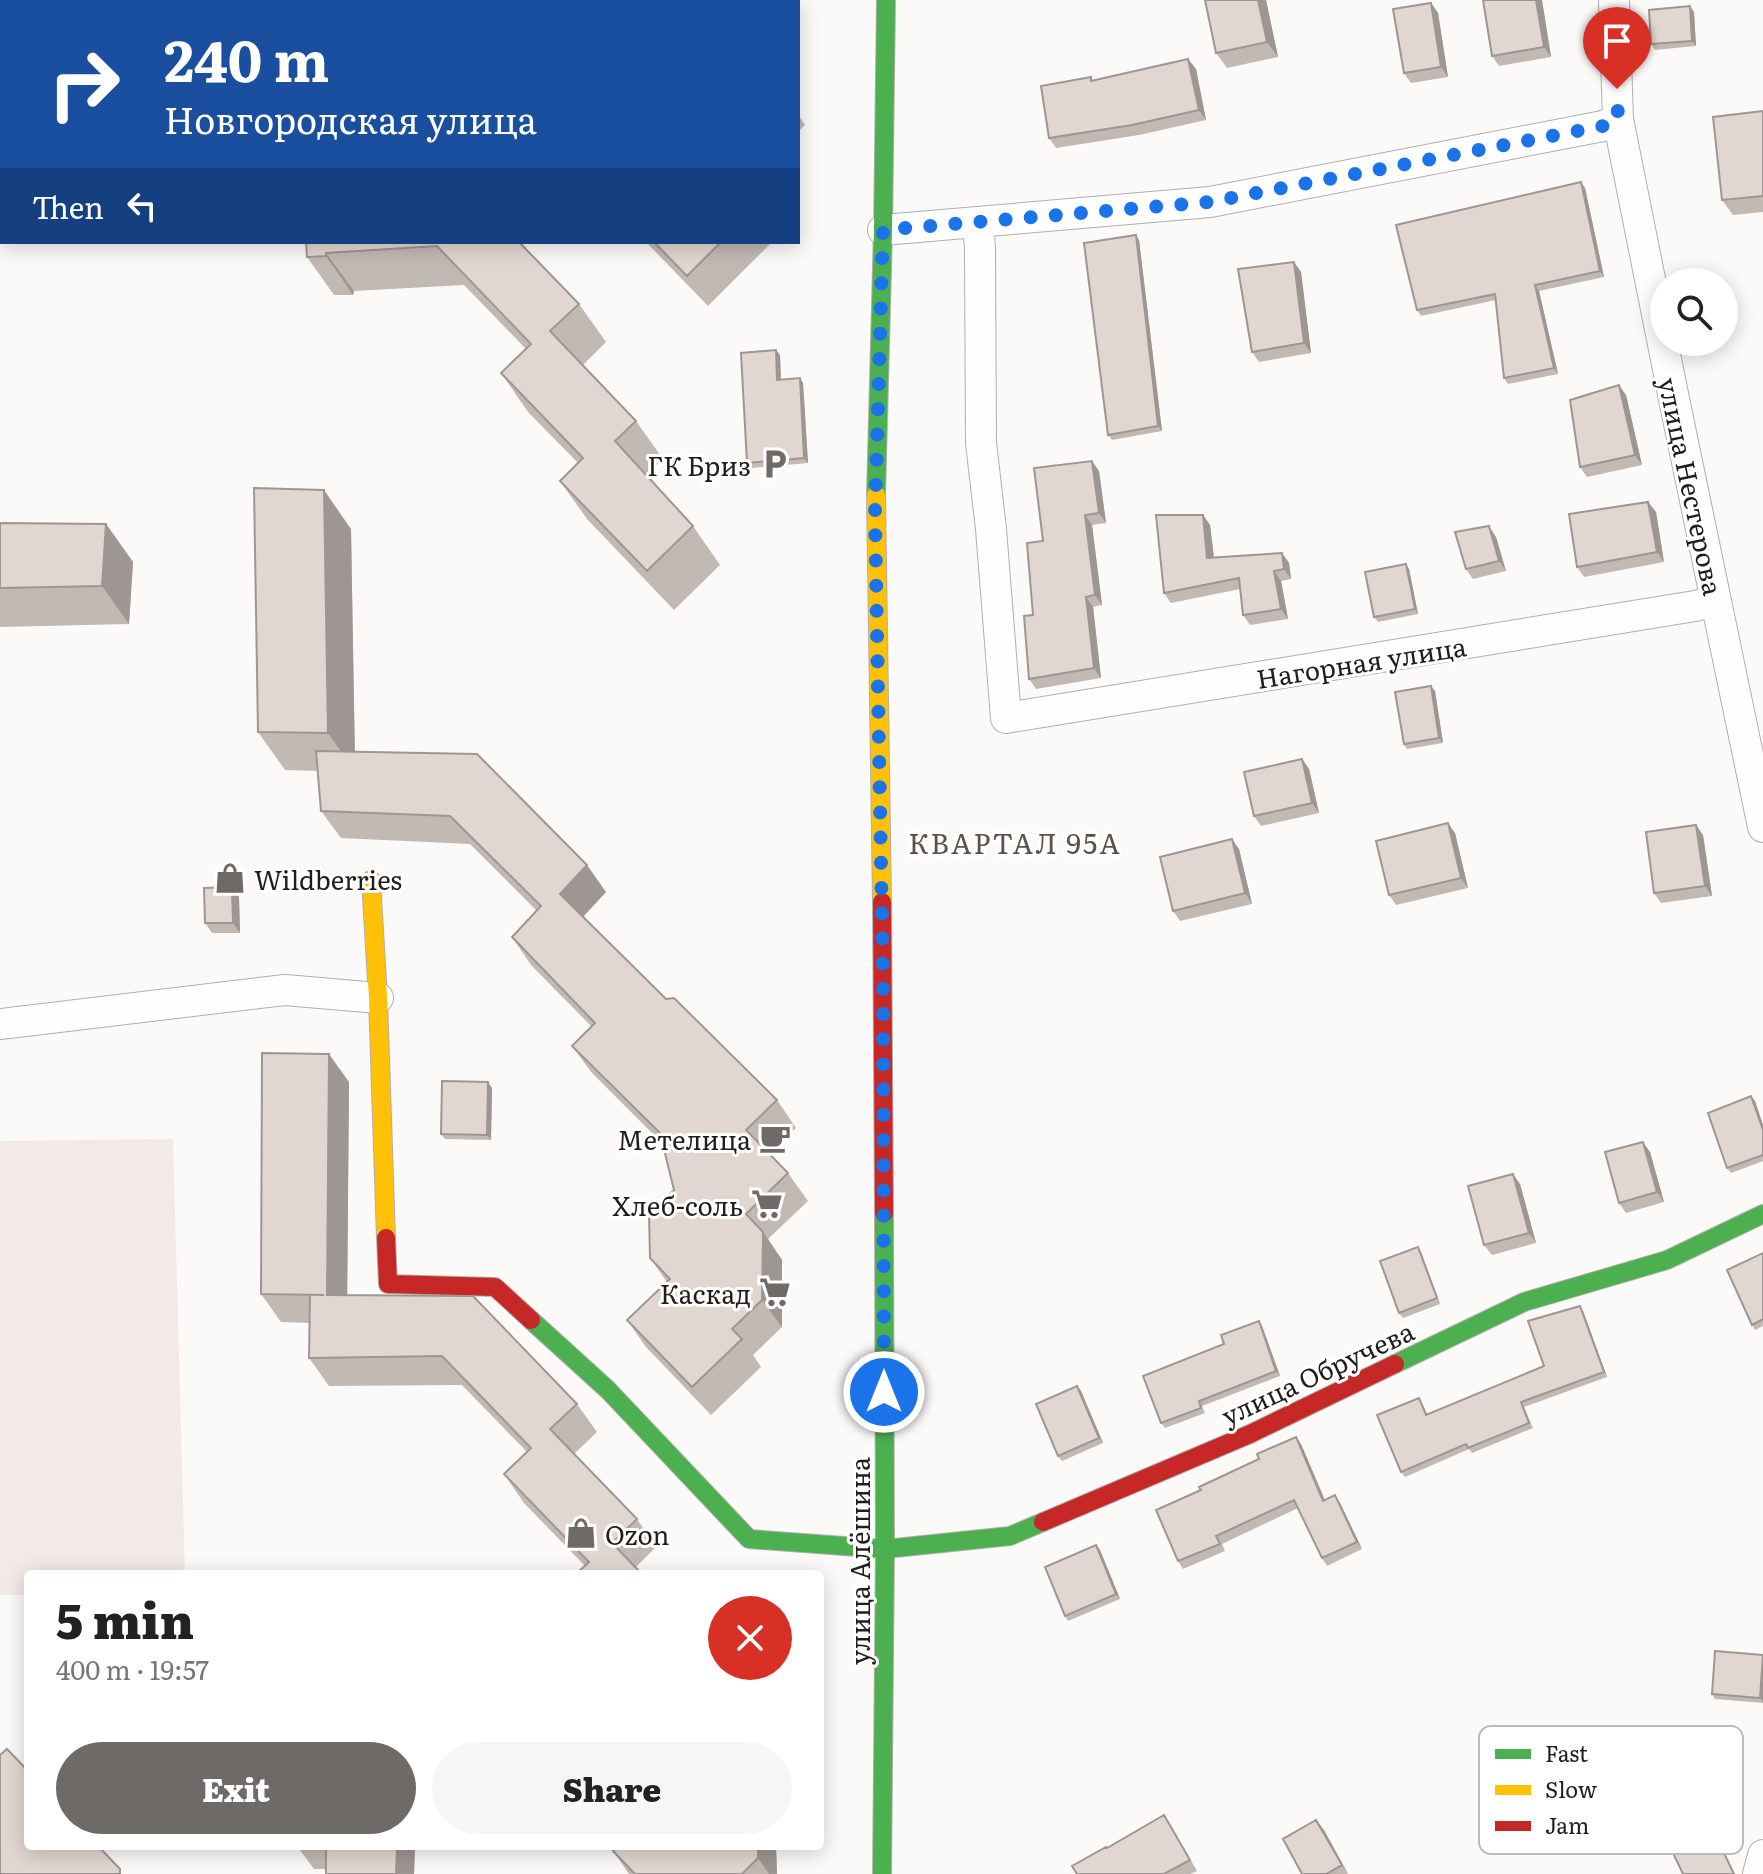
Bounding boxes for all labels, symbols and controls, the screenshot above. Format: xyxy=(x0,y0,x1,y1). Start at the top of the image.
pin xyxy=(1583,7,1651,89)
text: 240 m xyxy=(164,16,329,99)
icon: arrive xyxy=(1595,19,1639,63)
icon: right xyxy=(32,32,136,136)
text: Новгородская улица xyxy=(164,92,537,145)
text: Then xyxy=(32,184,104,228)
icon: left xyxy=(120,184,164,228)
map controls xyxy=(1650,268,1738,356)
button: search xyxy=(1650,268,1738,356)
street label: улица Нестерова xyxy=(1650,373,1734,599)
place label: ГК Бриз xyxy=(647,445,751,484)
parking icon: ГК Бриз xyxy=(758,447,792,481)
street label: Нагорная улица xyxy=(1253,625,1469,697)
district label: КВАРТАЛ 95А xyxy=(908,821,1122,863)
place label: Wildberries xyxy=(254,859,402,898)
shop icon: Wildberries xyxy=(213,861,247,895)
place label: Метелица xyxy=(617,1119,751,1158)
cafe icon: Метелица xyxy=(758,1121,792,1155)
place label: Хлеб-соль xyxy=(612,1185,743,1224)
supermarket icon: Хлеб-соль xyxy=(750,1187,784,1221)
place label: Каскад xyxy=(660,1273,751,1312)
supermarket icon: Каскад xyxy=(758,1275,792,1309)
street label: улица Обручева xyxy=(1214,1310,1420,1434)
position arrow xyxy=(842,1350,926,1434)
street label: улица Алёшина xyxy=(839,1457,878,1665)
place label: Ozon xyxy=(605,1514,670,1553)
shop icon: Ozon xyxy=(564,1516,598,1550)
text: 5 min xyxy=(56,1583,194,1654)
button: close xyxy=(708,1596,792,1680)
text: 400 m · 19:57 xyxy=(56,1649,209,1688)
legend xyxy=(1479,1726,1743,1854)
text: Fast xyxy=(1545,1736,1588,1769)
button: Exit xyxy=(56,1742,416,1834)
button: Share xyxy=(432,1742,792,1834)
text: Slow xyxy=(1545,1772,1597,1805)
text: Jam xyxy=(1545,1808,1589,1841)

